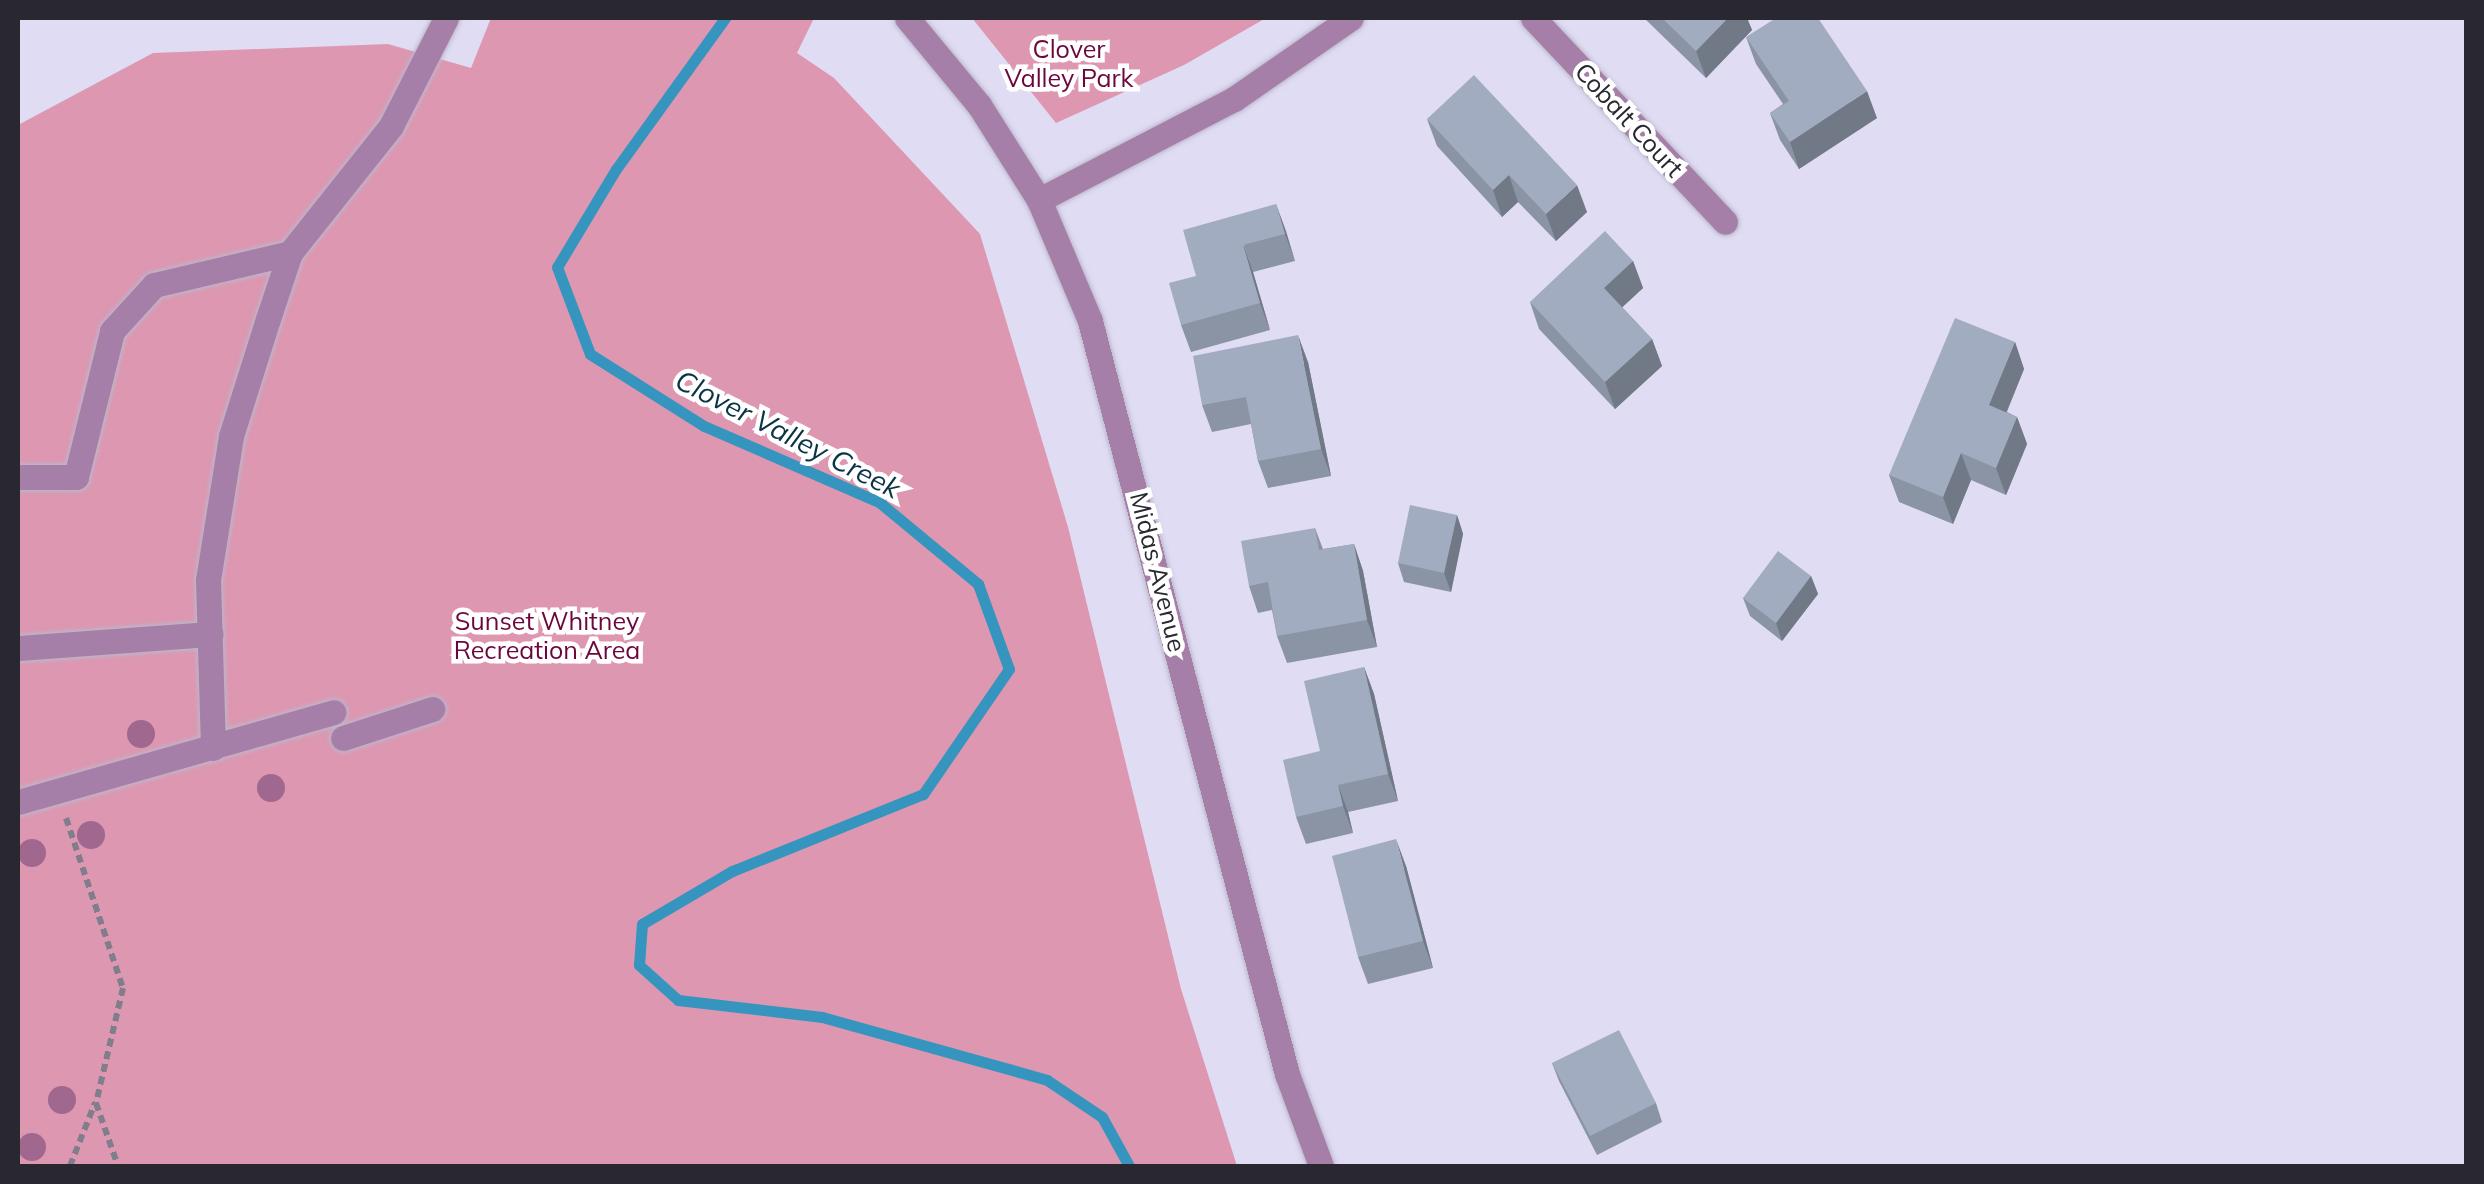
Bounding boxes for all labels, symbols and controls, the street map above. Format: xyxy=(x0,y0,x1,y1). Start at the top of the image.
park label: Clover Valley Park xyxy=(1005,35,1133,94)
street label: Cobalt Court xyxy=(1569,57,1689,183)
water label: Clover Valley Creek xyxy=(670,363,906,505)
street label: Midas Avenue xyxy=(1124,489,1192,655)
park label: Sunset Whitney Recreation Area xyxy=(454,607,640,666)

